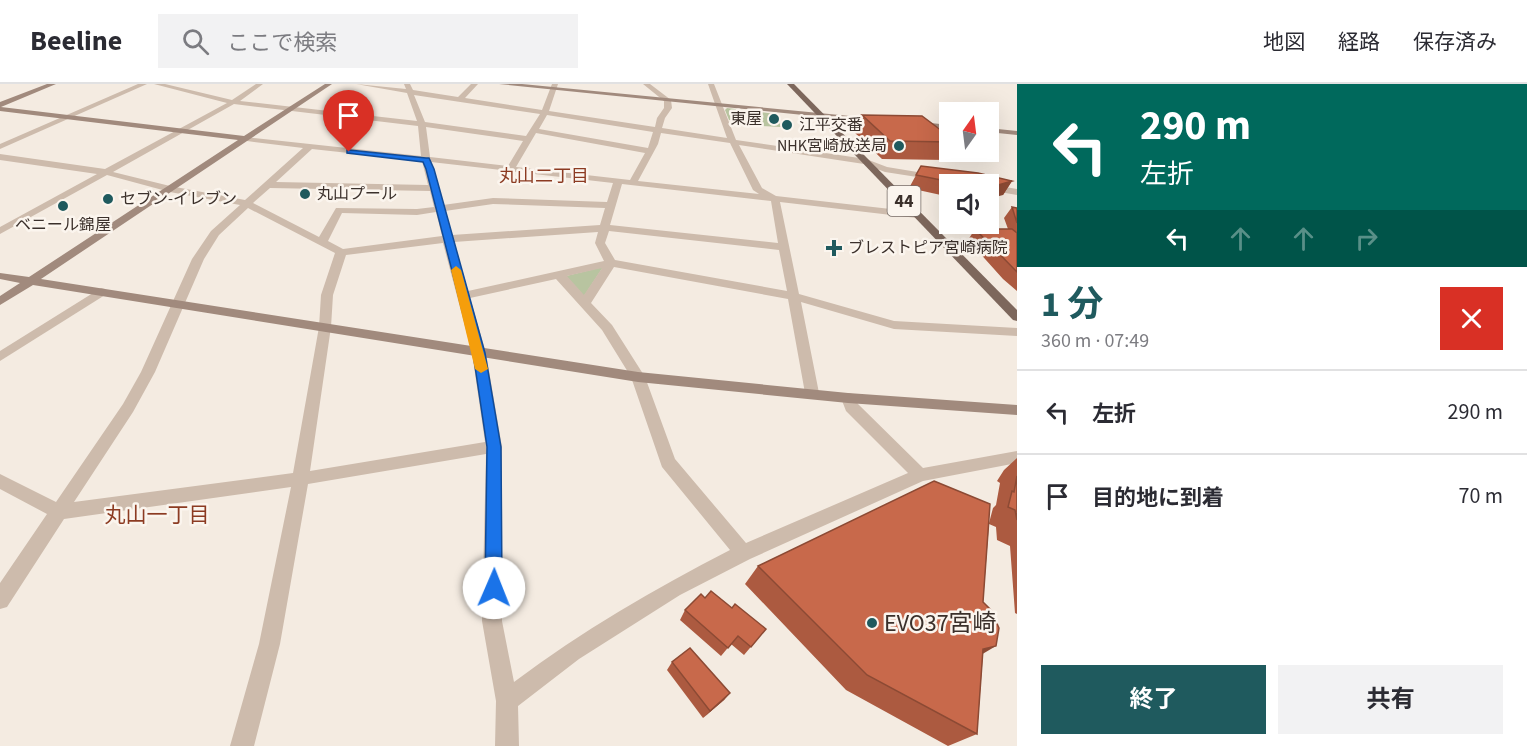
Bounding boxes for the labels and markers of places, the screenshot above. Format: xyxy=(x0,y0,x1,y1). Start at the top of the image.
pin xyxy=(323,90,374,152)
place label: 東屋 xyxy=(730,108,762,130)
marker: 東屋 xyxy=(767,112,781,126)
place label: 江平交番 xyxy=(799,114,863,136)
marker: 江平交番 xyxy=(780,118,794,132)
place label: NHK宮崎放送局 xyxy=(777,135,887,157)
marker: NHK宮崎放送局 xyxy=(892,139,906,153)
place label: 丸山プール xyxy=(317,183,397,205)
marker: 丸山プール xyxy=(298,187,312,201)
place label: セブン-イレブン xyxy=(120,188,237,210)
marker: セブン-イレブン xyxy=(101,192,115,206)
marker: ベニール錦屋 xyxy=(56,199,70,213)
place label: ベニール錦屋 xyxy=(15,214,111,236)
place label: ブレストピア宮崎病院 xyxy=(848,237,1008,259)
marker: ブレストピア宮崎病院 xyxy=(825,239,843,257)
place label: EVO37宮崎 xyxy=(884,606,997,641)
marker: EVO37宮崎 xyxy=(865,616,879,630)

